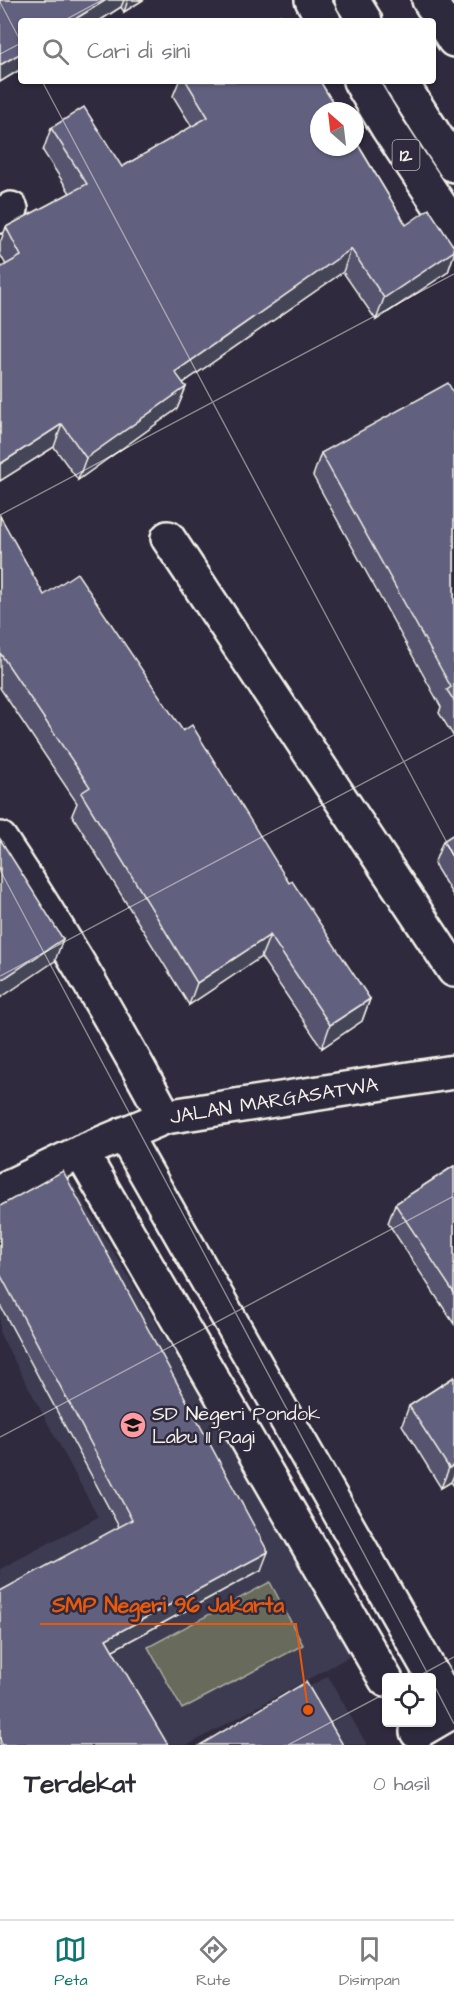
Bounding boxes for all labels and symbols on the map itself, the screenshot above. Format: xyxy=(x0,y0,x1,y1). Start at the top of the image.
north arrow xyxy=(310,102,364,156)
road number: 12 xyxy=(392,140,420,170)
street label: JALAN MARGASATWA xyxy=(168,1071,380,1131)
place label: SD Negeri Pondok Labu 11 Pagi xyxy=(152,1400,320,1452)
school or university icon: SD Negeri Pondok Labu 11 Pagi xyxy=(118,1410,148,1440)
callout: SMP Negeri 96 Jakarta xyxy=(40,1585,296,1624)
text: SMP Negeri 96 Jakarta xyxy=(51,1591,284,1622)

